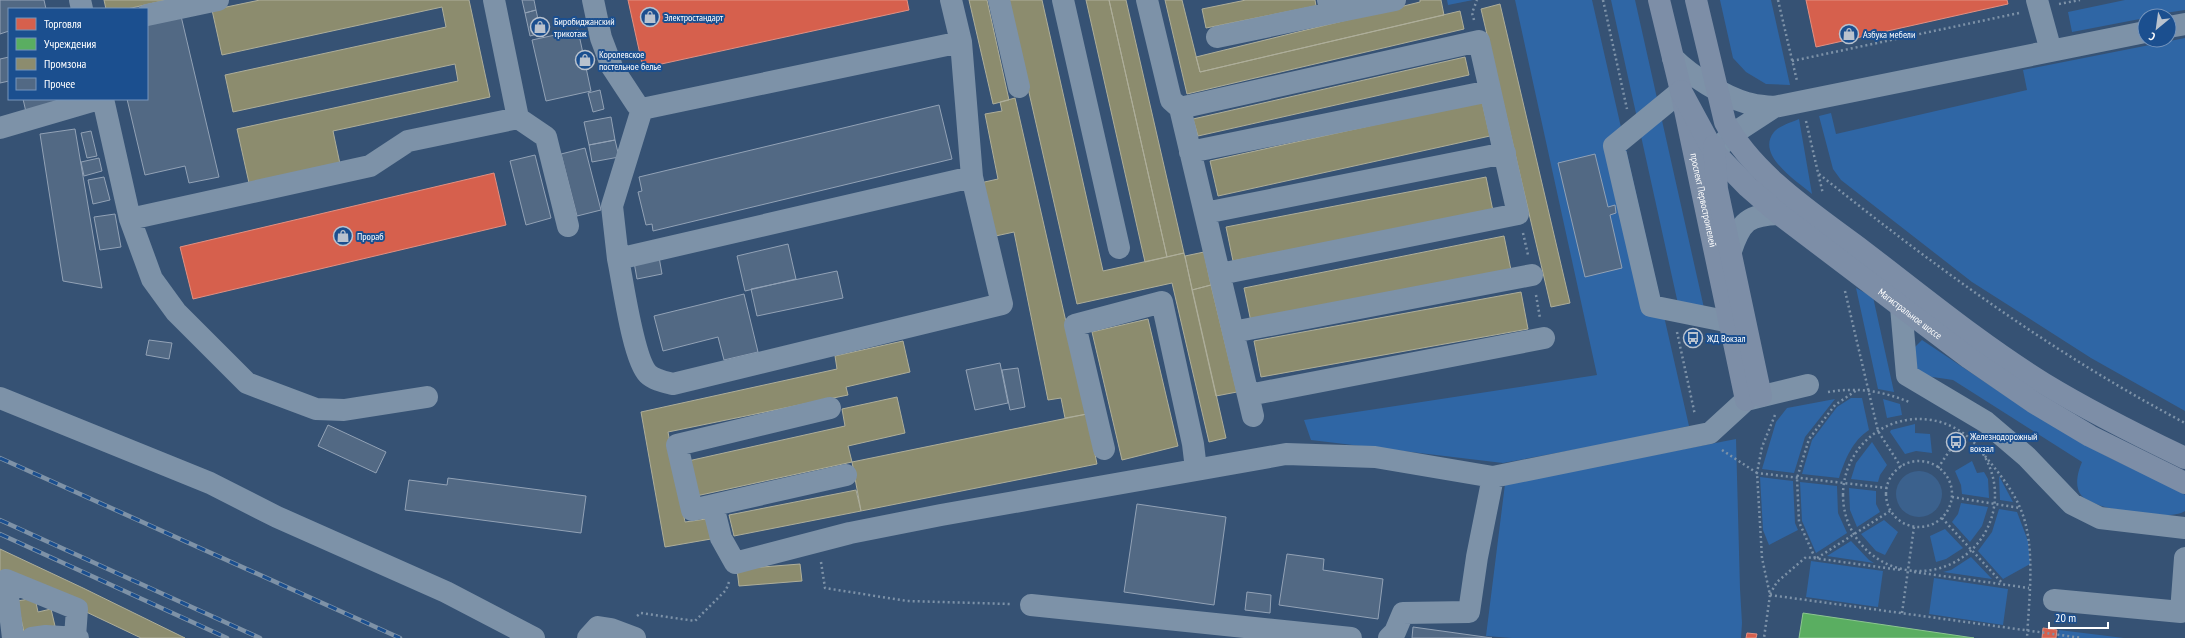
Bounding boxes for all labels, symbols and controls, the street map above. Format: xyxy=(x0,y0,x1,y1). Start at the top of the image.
shop icon: Электростандарт xyxy=(639,6,661,28)
legend xyxy=(8,8,148,100)
north arrow xyxy=(2137,8,2177,48)
place label: Электростандарт xyxy=(664,11,724,24)
place label: Биробиджанский трикотаж xyxy=(554,15,615,40)
text: Торговля xyxy=(44,16,82,31)
shop icon: Биробиджанский трикотаж xyxy=(529,16,551,38)
shop icon: Азбука мебели xyxy=(1838,23,1860,45)
place label: Азбука мебели xyxy=(1863,28,1915,41)
text: С xyxy=(2147,29,2158,44)
text: Учреждения xyxy=(44,36,97,51)
place label: Королевское постельное белье xyxy=(599,48,661,73)
shop icon: Королевское постельное белье xyxy=(574,49,596,71)
text: Промзона xyxy=(44,56,87,71)
text: Прочее xyxy=(44,76,75,91)
street label: проспект Первостроителей xyxy=(1688,152,1720,248)
shop icon: Прораб xyxy=(332,225,354,247)
place label: Прораб xyxy=(357,230,384,243)
street label: Магистральное шоссе xyxy=(1876,285,1945,342)
bus stop icon: ЖД Вокзал xyxy=(1682,327,1704,349)
place label: ЖД Вокзал xyxy=(1706,332,1745,345)
place label: Железнодорожный вокзал xyxy=(1969,430,2037,455)
bus stop icon: Железнодорожный вокзал xyxy=(1945,431,1967,453)
scale bar xyxy=(2049,604,2108,630)
text: 20 m xyxy=(2055,610,2076,625)

